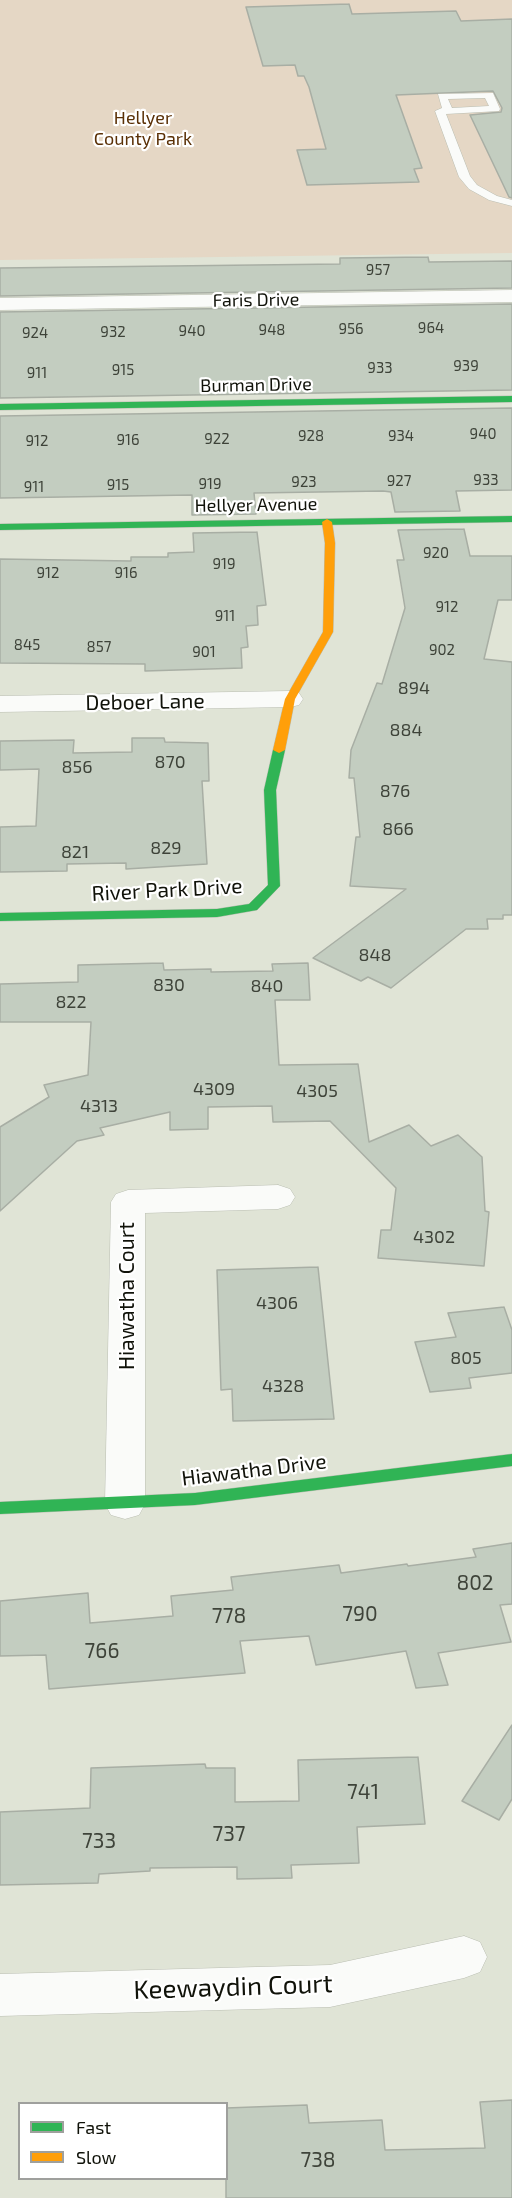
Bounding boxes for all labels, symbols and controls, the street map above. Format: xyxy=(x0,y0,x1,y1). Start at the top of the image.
park label: Hellyer County Park xyxy=(94,107,192,150)
house number: 957 xyxy=(366,261,390,279)
street label: Faris Drive xyxy=(212,288,300,312)
house number: 964 xyxy=(418,319,444,337)
house number: 956 xyxy=(338,320,364,338)
house number: 948 xyxy=(259,321,285,339)
house number: 940 xyxy=(179,322,205,340)
house number: 932 xyxy=(100,323,126,341)
house number: 924 xyxy=(22,324,48,342)
house number: 939 xyxy=(453,357,479,375)
house number: 933 xyxy=(367,359,393,377)
house number: 915 xyxy=(112,361,134,379)
house number: 911 xyxy=(27,364,47,382)
street label: Burman Drive xyxy=(200,373,312,397)
house number: 940 xyxy=(470,425,496,443)
house number: 928 xyxy=(298,427,324,445)
house number: 934 xyxy=(388,427,414,445)
house number: 922 xyxy=(204,430,230,448)
house number: 916 xyxy=(116,431,140,449)
house number: 912 xyxy=(26,432,48,450)
house number: 933 xyxy=(473,471,499,489)
house number: 927 xyxy=(387,472,411,490)
house number: 923 xyxy=(291,473,317,491)
house number: 919 xyxy=(198,475,222,493)
house number: 915 xyxy=(107,476,129,494)
house number: 911 xyxy=(24,478,44,496)
street label: Hellyer Avenue xyxy=(195,493,317,517)
house number: 920 xyxy=(423,544,449,562)
house number: 919 xyxy=(212,555,236,573)
house number: 912 xyxy=(37,564,59,582)
house number: 916 xyxy=(114,564,138,582)
house number: 912 xyxy=(436,598,458,616)
house number: 911 xyxy=(215,607,235,625)
house number: 845 xyxy=(14,636,40,654)
house number: 857 xyxy=(87,638,111,656)
house number: 902 xyxy=(429,641,455,659)
house number: 901 xyxy=(192,643,216,661)
house number: 894 xyxy=(398,677,430,699)
street label: Deboer Lane xyxy=(85,688,205,716)
house number: 884 xyxy=(390,719,422,741)
house number: 870 xyxy=(155,751,185,773)
house number: 856 xyxy=(62,756,92,778)
house number: 876 xyxy=(380,780,410,802)
house number: 866 xyxy=(382,818,414,840)
house number: 829 xyxy=(150,837,182,859)
house number: 821 xyxy=(61,841,89,863)
street label: River Park Drive xyxy=(91,873,243,907)
house number: 848 xyxy=(359,944,391,966)
house number: 830 xyxy=(153,974,185,996)
house number: 840 xyxy=(251,975,283,997)
house number: 822 xyxy=(55,991,87,1013)
house number: 4309 xyxy=(193,1078,235,1100)
house number: 4305 xyxy=(296,1080,338,1102)
house number: 4313 xyxy=(80,1095,118,1117)
street label: Hiawatha Court xyxy=(114,1222,140,1370)
house number: 4302 xyxy=(413,1226,455,1248)
house number: 4306 xyxy=(256,1292,298,1314)
house number: 805 xyxy=(450,1347,482,1369)
house number: 4328 xyxy=(262,1375,304,1397)
street label: Hiawatha Drive xyxy=(180,1449,328,1491)
house number: 802 xyxy=(456,1570,494,1596)
house number: 790 xyxy=(342,1601,378,1627)
house number: 778 xyxy=(212,1603,246,1629)
house number: 766 xyxy=(85,1638,119,1664)
house number: 741 xyxy=(347,1779,379,1805)
house number: 737 xyxy=(212,1821,246,1847)
house number: 733 xyxy=(82,1828,116,1854)
street label: Keewaydin Court xyxy=(133,1968,333,2006)
legend xyxy=(18,2102,228,2180)
text: Fast xyxy=(76,2116,111,2138)
text: Slow xyxy=(76,2146,116,2168)
house number: 738 xyxy=(300,2147,336,2173)

